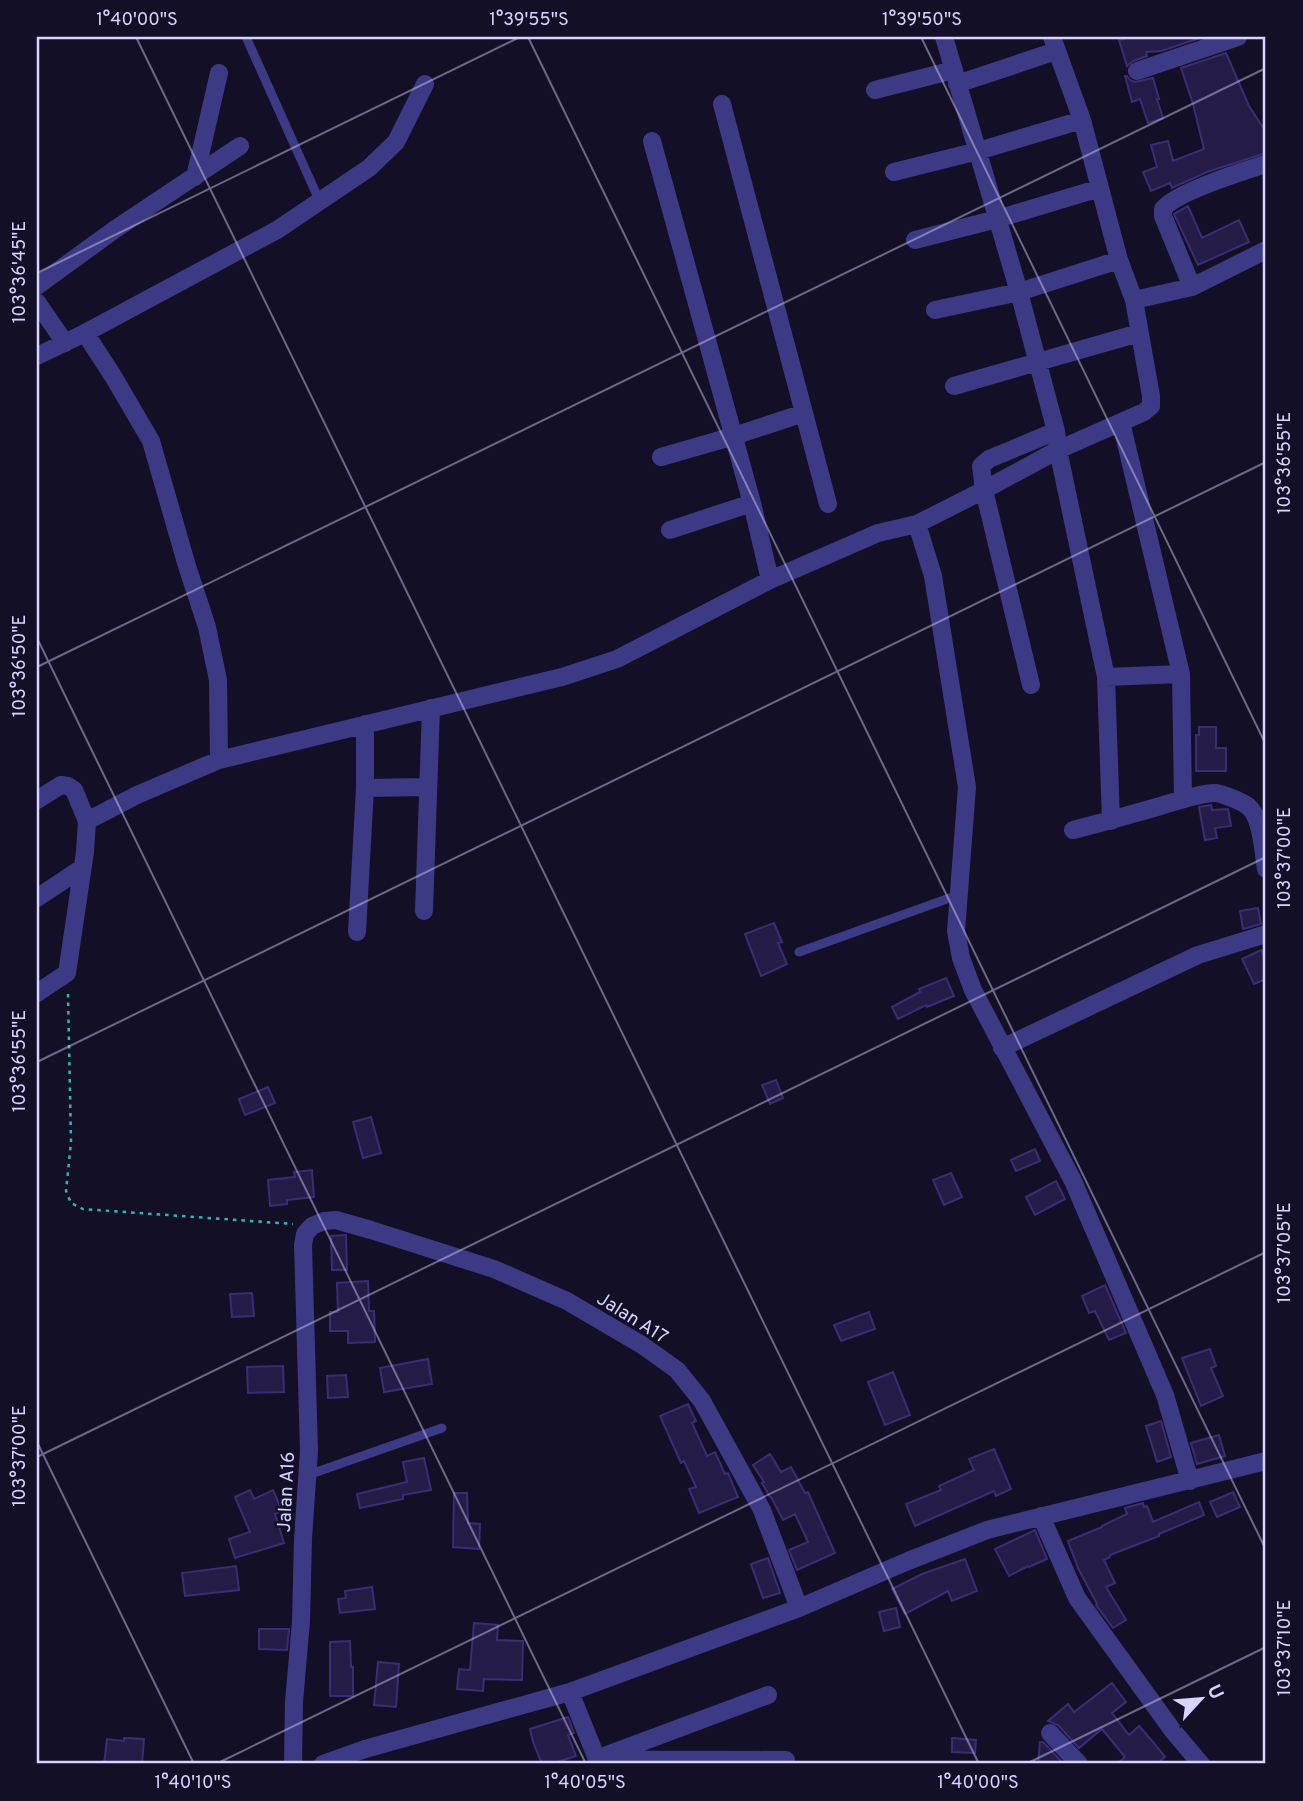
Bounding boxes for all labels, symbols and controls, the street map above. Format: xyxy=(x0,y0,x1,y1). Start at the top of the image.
text: 1°40'00"S xyxy=(96,9,178,32)
text: 1°39'55"S xyxy=(489,9,569,32)
text: 1°39'50"S xyxy=(882,9,962,32)
text: 103°36'45"E xyxy=(9,221,32,323)
text: 103°36'55"E xyxy=(1274,412,1297,514)
text: 103°36'50"E xyxy=(9,615,32,717)
text: 103°37'00"E xyxy=(1274,807,1297,909)
text: 103°36'55"E xyxy=(9,1010,32,1112)
text: 103°37'05"E xyxy=(1274,1202,1297,1304)
street label: Jalan A17 xyxy=(592,1287,672,1350)
text: 103°37'00"E xyxy=(9,1405,32,1507)
street label: Jalan A16 xyxy=(273,1451,301,1533)
text: 103°37'10"E xyxy=(1274,1600,1297,1696)
north arrow xyxy=(1166,1664,1236,1734)
text: U xyxy=(1201,1681,1228,1704)
text: 1°40'10"S xyxy=(155,1772,231,1795)
text: 1°40'05"S xyxy=(544,1772,626,1795)
text: 1°40'00"S xyxy=(937,1772,1019,1795)

